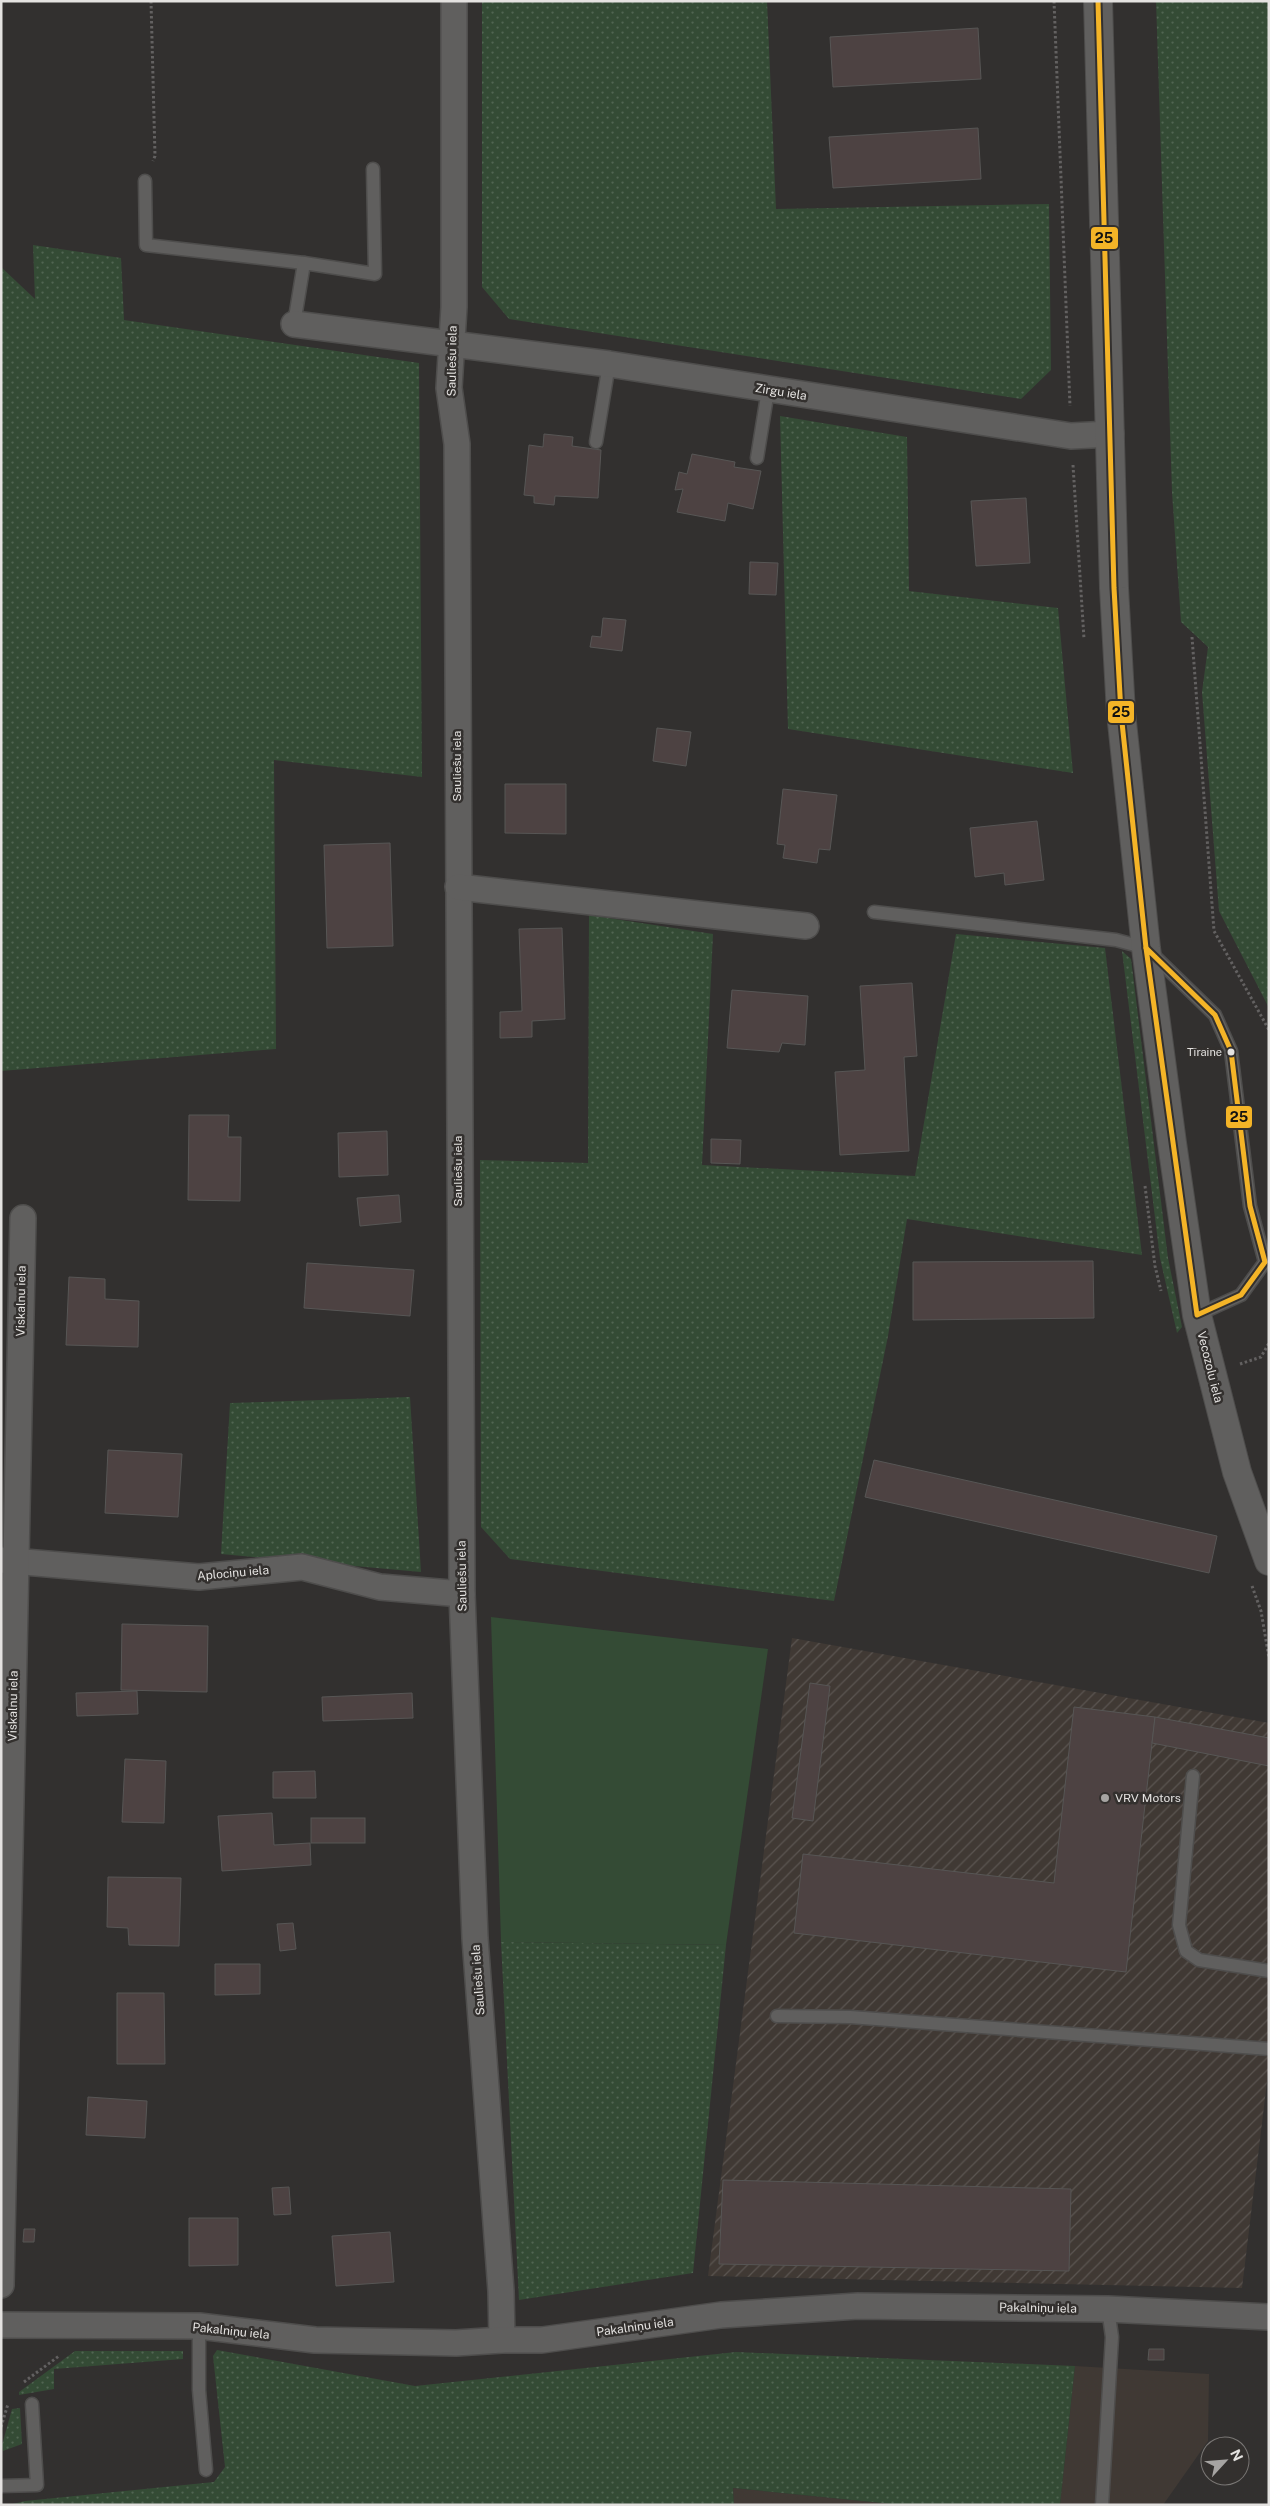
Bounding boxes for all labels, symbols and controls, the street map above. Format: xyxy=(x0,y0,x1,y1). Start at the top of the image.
line badge: 25 xyxy=(1090,226,1119,250)
text: 25 xyxy=(1095,230,1113,246)
street label: Sauliešu iela xyxy=(444,325,460,397)
street label: Zirgu iela xyxy=(754,381,808,403)
line badge: 25 xyxy=(1107,700,1135,724)
text: 25 xyxy=(1112,704,1130,720)
street label: Sauliešu iela xyxy=(450,731,464,801)
place label: Tīraine xyxy=(1187,1046,1222,1058)
marker: Tīraine xyxy=(1226,1047,1236,1057)
line badge: 25 xyxy=(1225,1105,1253,1129)
text: 25 xyxy=(1230,1109,1248,1125)
street label: Sauliešu iela xyxy=(451,1136,465,1206)
street label: Viskalnu iela xyxy=(13,1266,29,1336)
street label: Vecozolu iela xyxy=(1194,1330,1226,1404)
street label: Sauliešu iela xyxy=(454,1540,470,1612)
street label: Aplociņu iela xyxy=(196,1563,270,1583)
street label: Viskalnu iela xyxy=(5,1671,21,1741)
place label: VRV Motors xyxy=(1115,1791,1181,1805)
marker: VRV Motors xyxy=(1099,1792,1111,1804)
street label: Sauliešu iela xyxy=(469,1944,487,2016)
street label: Pakalniņu iela xyxy=(999,2300,1077,2316)
street label: Pakalniņu iela xyxy=(596,2315,674,2339)
street label: Pakalniņu iela xyxy=(192,2320,270,2342)
north arrow xyxy=(1200,2436,1250,2486)
text: N xyxy=(1227,2447,1246,2464)

